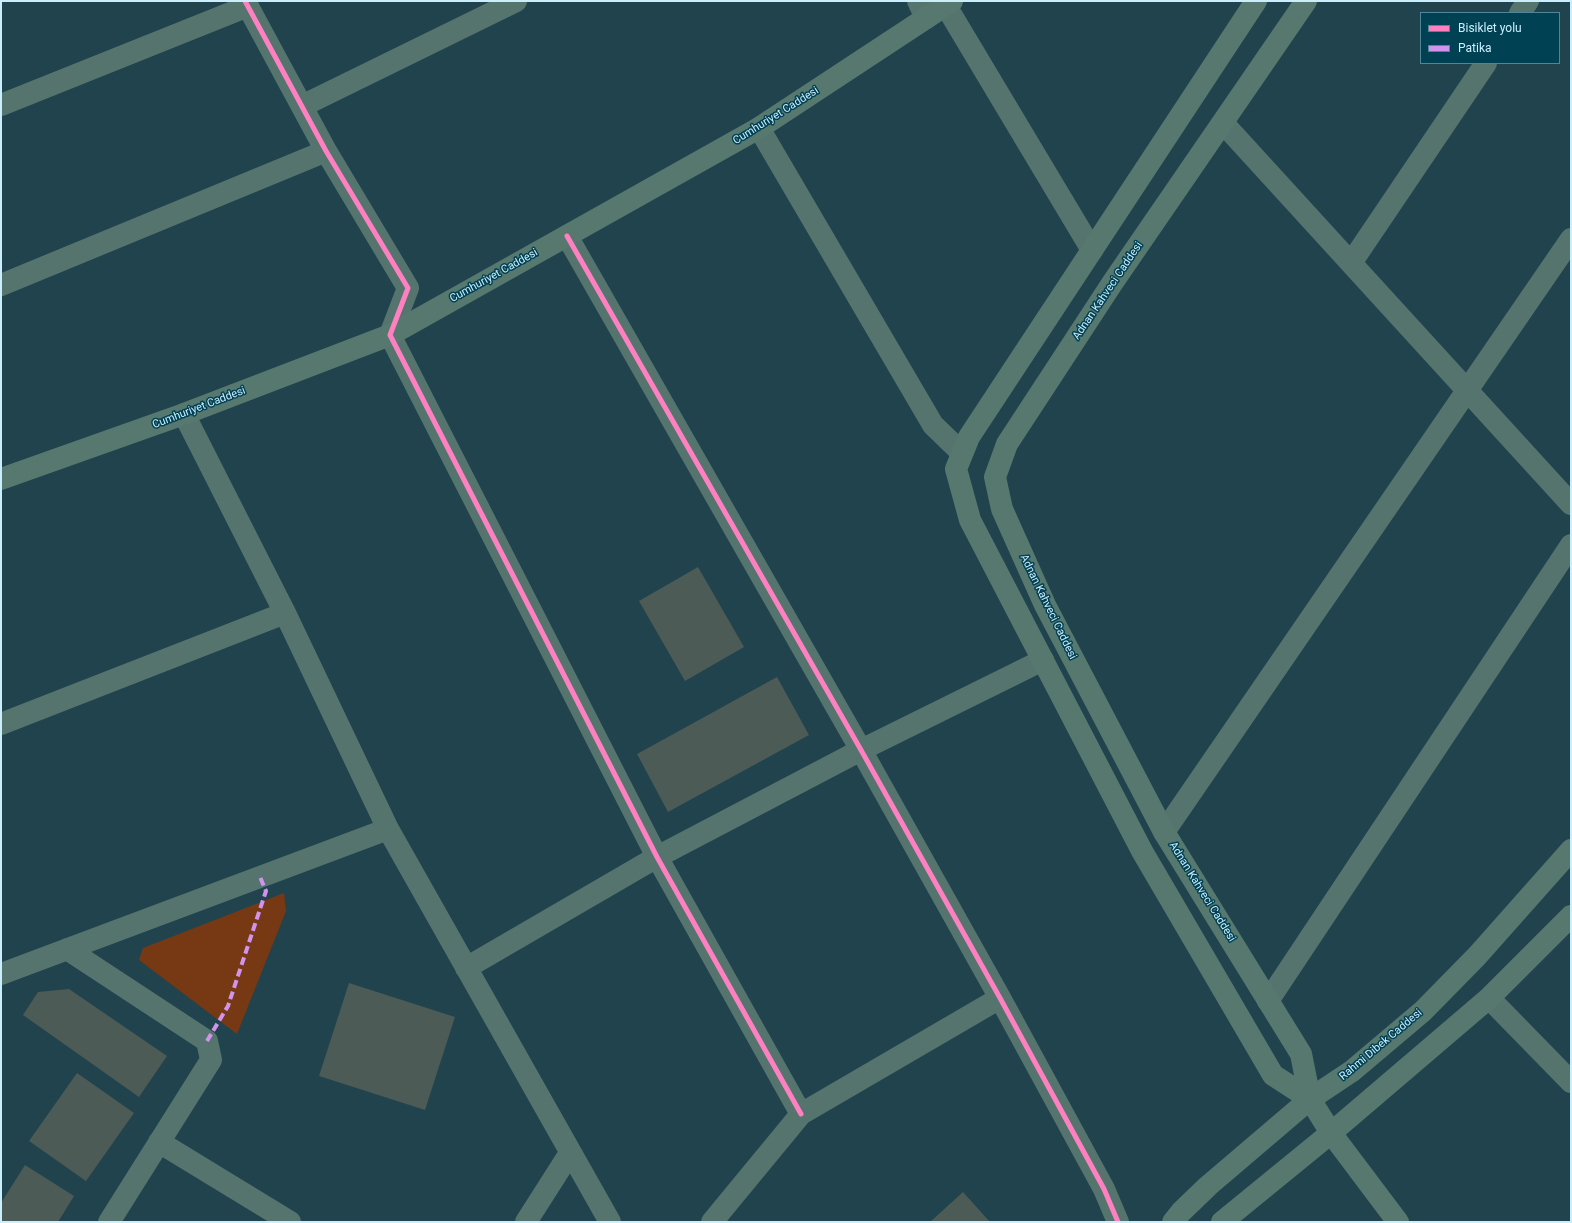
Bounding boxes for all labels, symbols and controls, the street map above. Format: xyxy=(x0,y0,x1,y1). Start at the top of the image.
legend xyxy=(1420,12,1560,64)
text: Bisiklet yolu xyxy=(1458,21,1522,35)
text: Patika xyxy=(1458,41,1492,55)
street label: Cumhuriyet Caddesi xyxy=(731,84,821,148)
street label: Adnan Kahveci Caddesi xyxy=(1070,240,1146,342)
street label: Cumhuriyet Caddesi xyxy=(448,246,540,306)
street label: Cumhuriyet Caddesi xyxy=(151,384,247,432)
street label: Adnan Kahveci Caddesi xyxy=(1017,552,1079,662)
street label: Adnan Kahveci Caddesi xyxy=(1166,840,1238,944)
street label: Rahmi Dibek Caddesi xyxy=(1337,1007,1425,1083)

